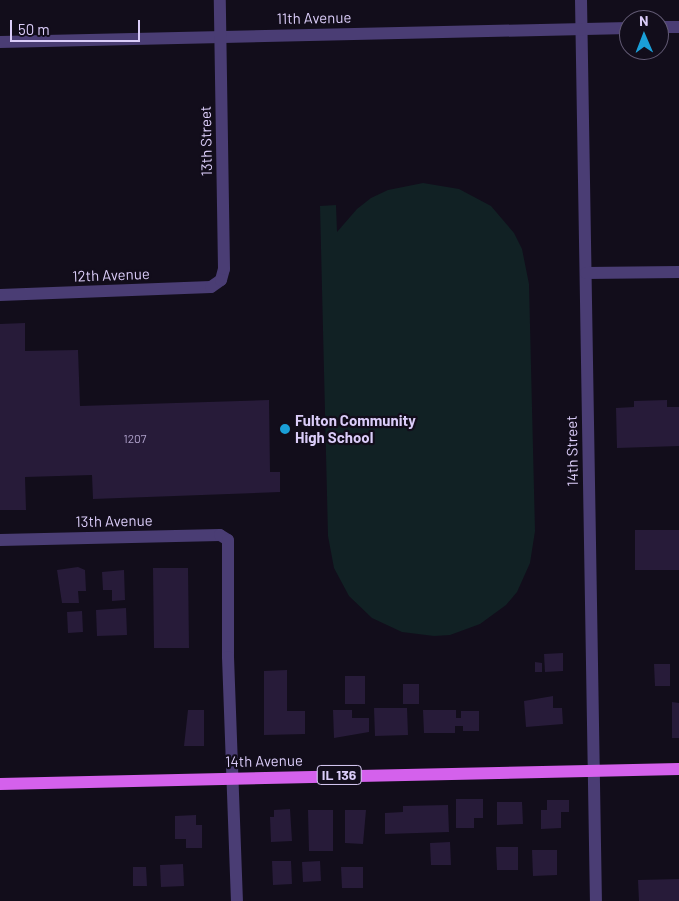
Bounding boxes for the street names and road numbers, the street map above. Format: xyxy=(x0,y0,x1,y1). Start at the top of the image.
street label: 11th Avenue xyxy=(276,8,352,28)
street label: 13th Street xyxy=(196,106,216,176)
street label: 12th Avenue xyxy=(72,265,150,285)
street label: 14th Street xyxy=(562,415,582,487)
street label: 13th Avenue xyxy=(75,511,153,531)
street label: 14th Avenue xyxy=(225,751,303,771)
road number: IL 136 xyxy=(316,764,362,786)

